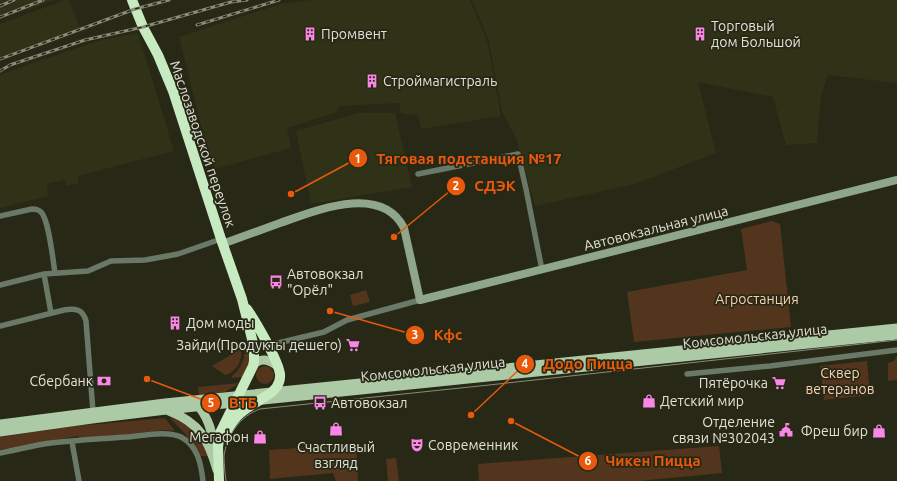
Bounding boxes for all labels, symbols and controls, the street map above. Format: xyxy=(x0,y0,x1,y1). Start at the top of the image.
place label: Торговый дом Большой xyxy=(711,18,801,50)
building icon: Промвент xyxy=(302,26,318,42)
place label: Промвент xyxy=(321,26,387,42)
building icon: Торговый дом Большой xyxy=(692,26,708,42)
street label: Маслозаводской переулок xyxy=(167,59,239,229)
building icon: Строймагистраль xyxy=(364,73,380,89)
place label: Строймагистраль xyxy=(383,73,497,89)
callout: Тяговая подстанция №17 xyxy=(348,145,570,172)
text: Тяговая подстанция №17 xyxy=(376,150,562,167)
text: 1 xyxy=(355,152,361,165)
callout: СДЭК xyxy=(446,172,524,199)
text: СДЭК xyxy=(474,177,516,194)
text: 2 xyxy=(453,179,460,192)
street label: Автовокзальная улица xyxy=(582,202,730,254)
place label: Автовокзал "Орёл" xyxy=(287,266,363,298)
bus stop icon: Автовокзал "Орёл" xyxy=(268,274,284,290)
park label: Агростанция xyxy=(715,291,799,307)
building icon: Дом моды xyxy=(167,315,183,331)
place label: Дом моды xyxy=(186,315,254,331)
street label: Комсомольская улица xyxy=(682,320,828,352)
callout: Кфс xyxy=(405,321,470,348)
text: Кфс xyxy=(434,326,462,343)
text: 3 xyxy=(412,328,418,341)
place label: Зайди(Продукты дешего) xyxy=(176,337,342,353)
supermarket icon: Зайди(Продукты дешего) xyxy=(345,337,361,353)
callout: Додо Пицца xyxy=(515,351,641,378)
street label: Комсомольская улица xyxy=(360,353,506,385)
text: Додо Пицца xyxy=(543,355,633,372)
text: 4 xyxy=(522,357,529,370)
park label: Сквер ветеранов xyxy=(806,365,874,397)
place label: Сбербанк xyxy=(30,373,93,389)
bank icon: Сбербанк xyxy=(96,373,112,389)
place label: Пятёрочка xyxy=(699,375,768,391)
supermarket icon: Пятёрочка xyxy=(771,375,787,391)
callout: ВТБ xyxy=(201,389,266,416)
shop icon: Детский мир xyxy=(641,393,657,409)
place label: Детский мир xyxy=(660,393,744,409)
text: ВТБ xyxy=(229,394,257,411)
bus stop icon: Автовокзал xyxy=(312,395,328,411)
place label: Автовокзал xyxy=(331,395,407,411)
text: 5 xyxy=(208,396,215,409)
place label: Отделение связи №302043 xyxy=(672,414,775,446)
shop icon: Счастливый взгляд xyxy=(328,421,344,437)
public building icon: Отделение связи №302043 xyxy=(778,422,794,438)
place label: Фреш бир xyxy=(801,423,868,439)
shop icon: Фреш бир xyxy=(871,423,887,439)
place label: Мегафон xyxy=(189,429,249,445)
shop icon: Мегафон xyxy=(252,429,268,445)
theatre icon: Современник xyxy=(409,437,425,453)
place label: Современник xyxy=(428,437,518,453)
place label: Счастливый взгляд xyxy=(297,439,375,471)
callout: Чикен Пицца xyxy=(578,447,709,474)
text: Чикен Пицца xyxy=(605,452,701,469)
text: 6 xyxy=(585,454,592,467)

